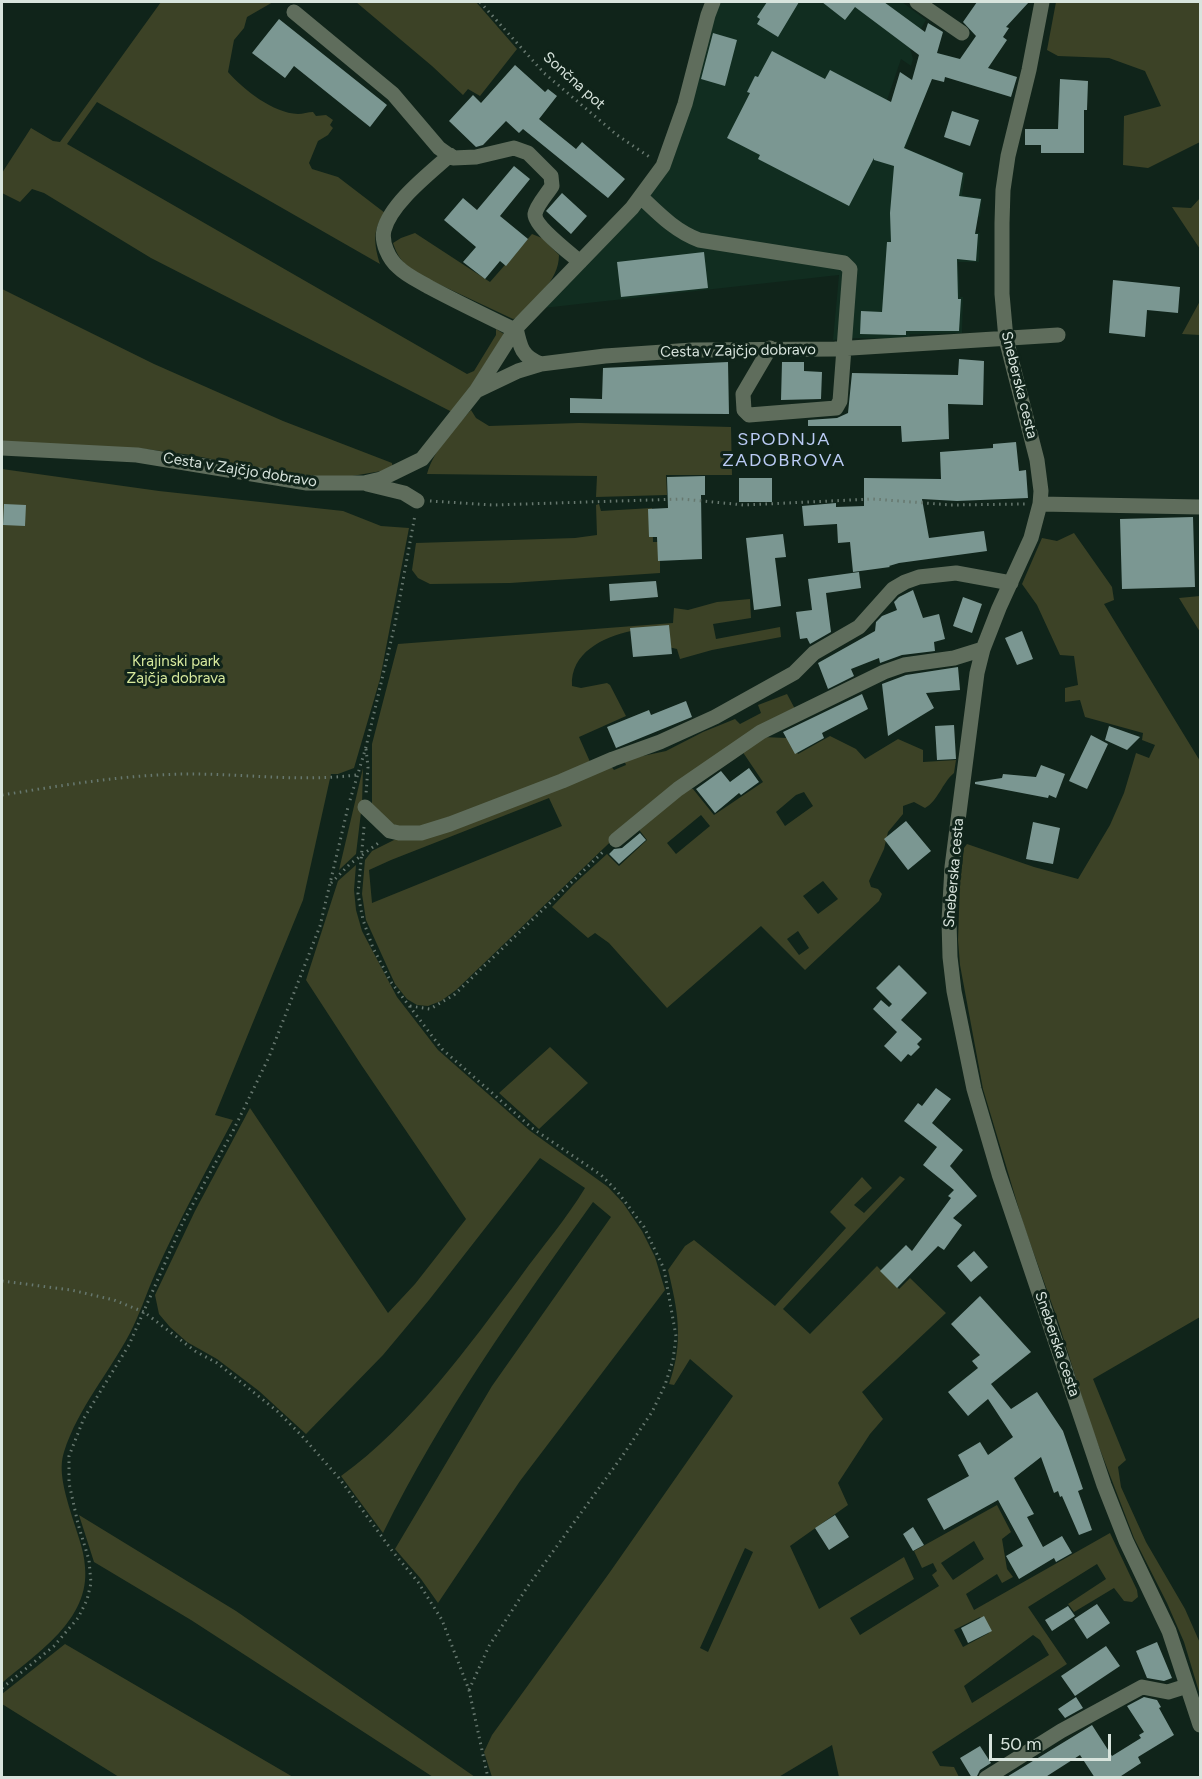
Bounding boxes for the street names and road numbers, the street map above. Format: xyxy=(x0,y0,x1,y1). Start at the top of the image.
street label: Sončna pot xyxy=(539,48,609,114)
street label: Sneberska cesta xyxy=(997,330,1041,440)
street label: Cesta v Zajčjo dobravo xyxy=(660,341,816,361)
street label: Cesta v Zajčjo dobravo xyxy=(162,449,318,491)
street label: Sneberska cesta xyxy=(940,817,968,929)
street label: Sneberska cesta xyxy=(1031,1289,1083,1399)

